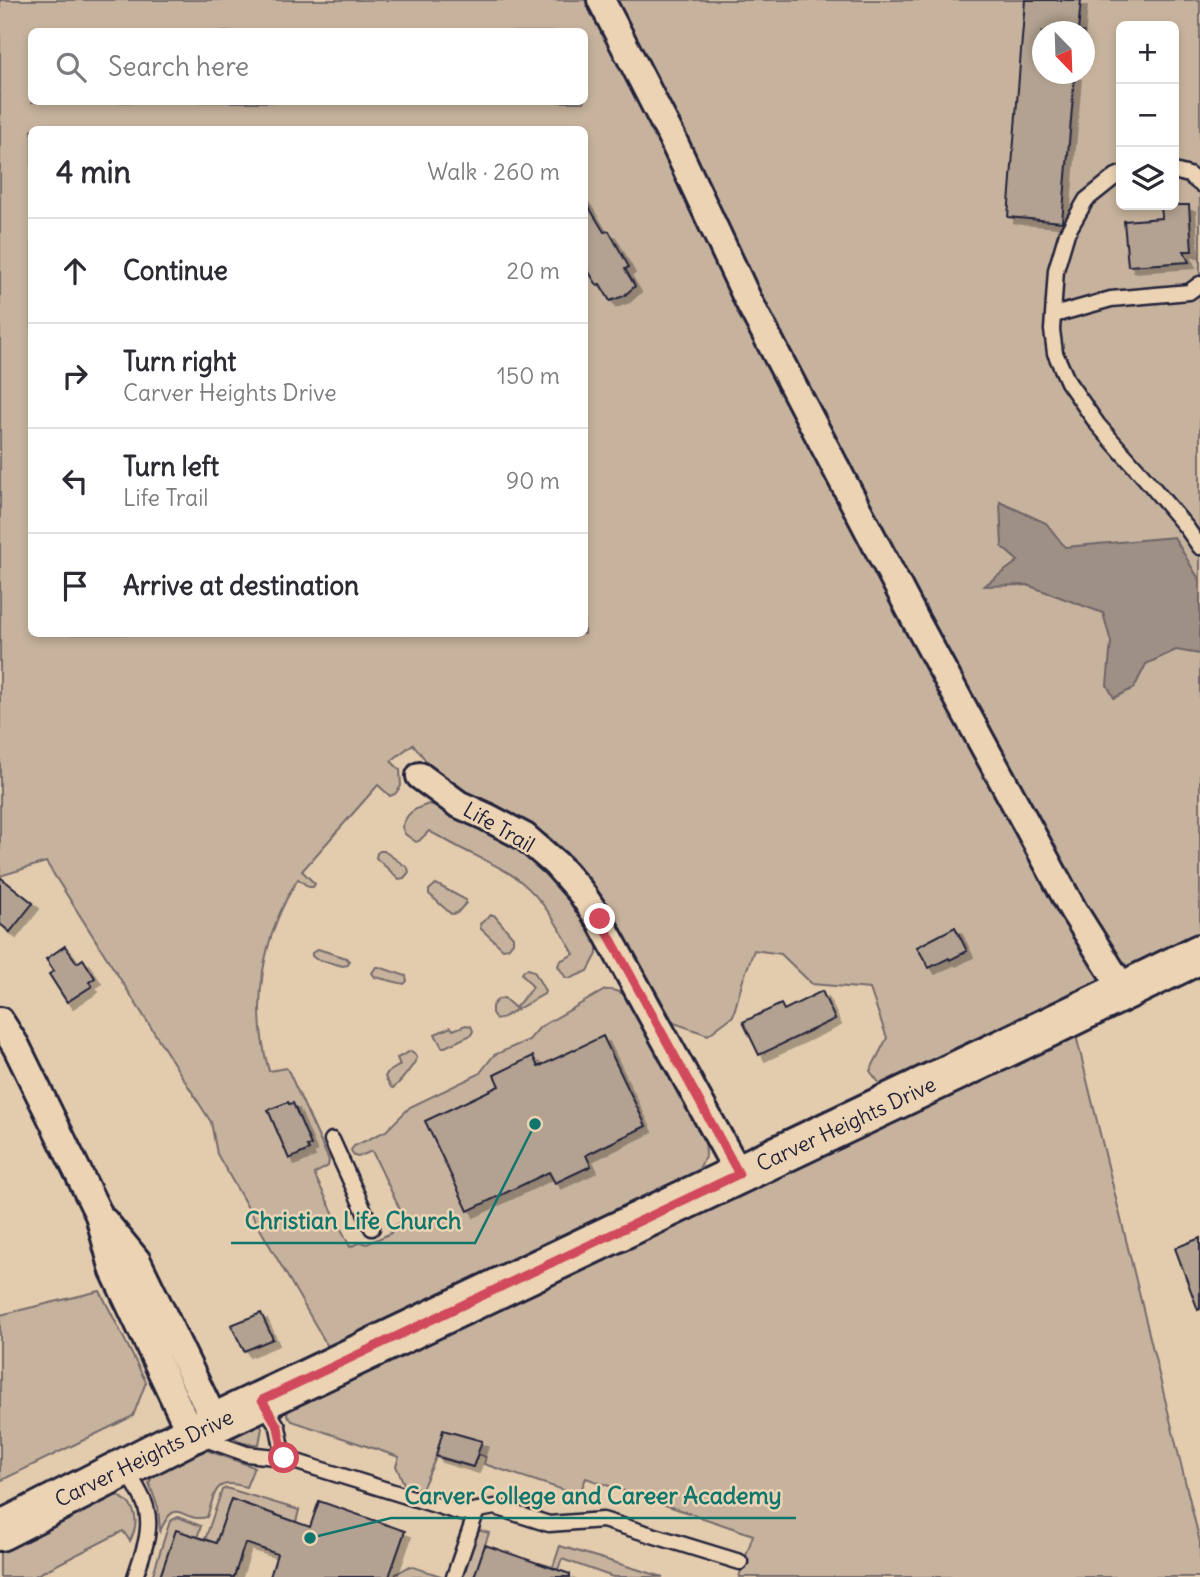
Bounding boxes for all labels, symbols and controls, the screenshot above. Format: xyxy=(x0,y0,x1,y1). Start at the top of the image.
north arrow xyxy=(1032,21,1095,84)
map controls xyxy=(1116,21,1179,210)
button: + xyxy=(1116,21,1179,84)
search box xyxy=(28,28,588,105)
icon: search xyxy=(52,48,90,86)
text: Search here xyxy=(108,50,249,83)
button: − xyxy=(1116,84,1179,147)
button: layers xyxy=(1116,147,1179,210)
text: 4 min xyxy=(56,153,131,191)
text: Walk · 260 m xyxy=(427,157,560,186)
icon: ahead xyxy=(56,252,94,290)
text: Continue xyxy=(123,254,228,287)
text: 20 m xyxy=(507,256,560,285)
text: Turn right xyxy=(123,345,236,378)
icon: right xyxy=(56,357,94,395)
text: 150 m xyxy=(497,361,560,390)
text: Carver Heights Drive xyxy=(123,378,337,407)
text: Turn left xyxy=(123,450,219,483)
icon: left xyxy=(56,462,94,500)
text: 90 m xyxy=(506,466,560,495)
text: Life Trail xyxy=(123,483,209,512)
icon: arrive xyxy=(56,567,94,605)
text: Arrive at destination xyxy=(123,569,359,602)
street label: Life Trail xyxy=(458,796,540,858)
route end xyxy=(584,903,615,934)
street label: Carver Heights Drive xyxy=(752,1071,940,1177)
callout: Christian Life Church xyxy=(231,1199,475,1243)
text: Christian Life Church xyxy=(245,1206,461,1235)
street label: Carver Heights Drive xyxy=(50,1403,238,1513)
route start xyxy=(268,1442,299,1473)
callout: Carver College and Career Academy xyxy=(391,1474,796,1518)
text: Carver College and Career Academy xyxy=(404,1481,782,1510)

